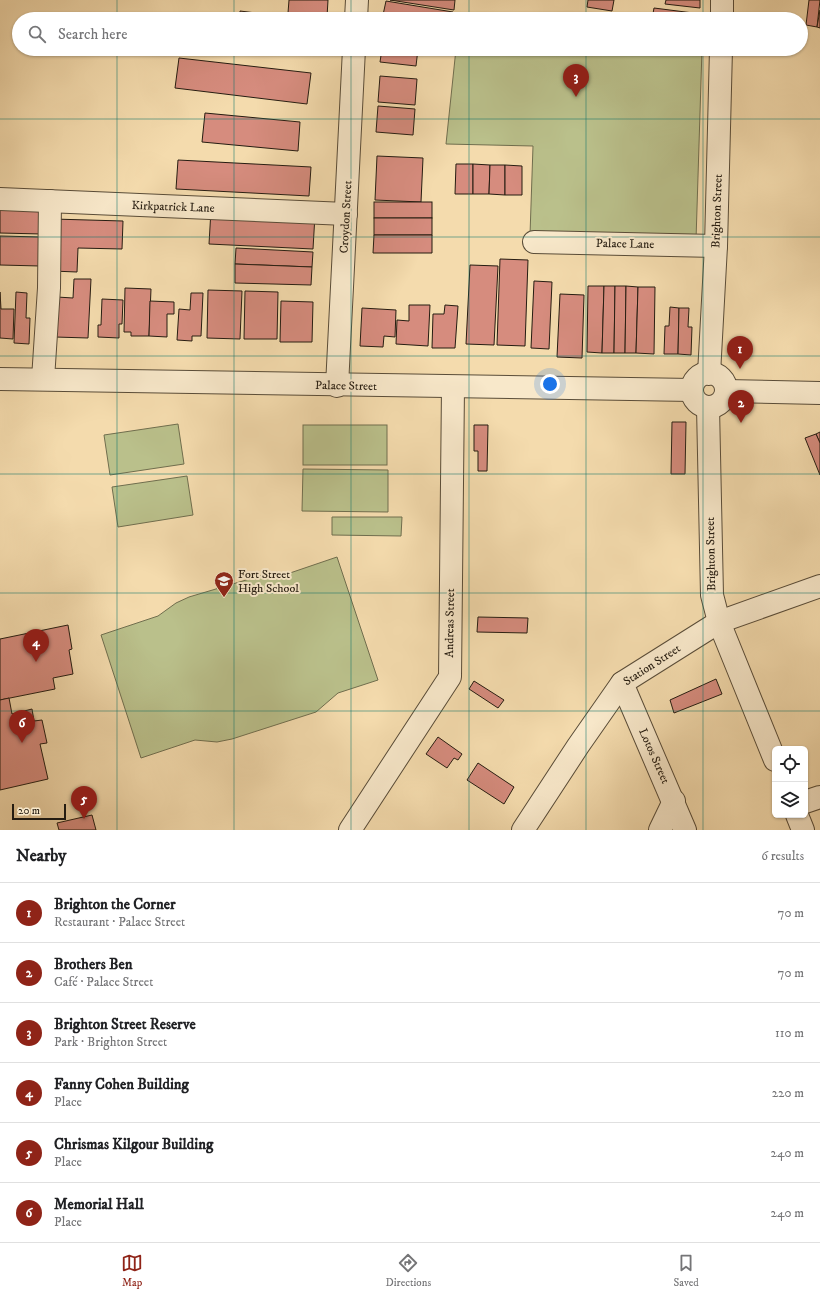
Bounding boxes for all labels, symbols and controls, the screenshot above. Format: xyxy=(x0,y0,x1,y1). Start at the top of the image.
search box xyxy=(12,12,808,56)
icon: search xyxy=(26,23,48,45)
text: Search here xyxy=(58,25,127,44)
pin: 3 xyxy=(563,64,589,97)
street label: Brighton Street xyxy=(708,174,726,248)
street label: Croydon Street xyxy=(337,180,355,254)
street label: Kirkpatrick Lane xyxy=(131,198,215,216)
street label: Palace Lane xyxy=(596,236,654,252)
pin: 1 xyxy=(727,336,753,369)
your location xyxy=(540,374,560,394)
street label: Palace Street xyxy=(315,378,377,394)
pin: 2 xyxy=(728,390,754,423)
street label: Brighton Street xyxy=(703,517,719,591)
place label: Fort Street High School xyxy=(238,567,299,596)
school or university icon: Fort Street High School xyxy=(213,570,235,598)
street label: Andreas Street xyxy=(442,588,458,658)
pin: 4 xyxy=(23,629,49,662)
street label: Station Street xyxy=(621,641,684,689)
pin: 6 xyxy=(9,710,35,743)
street label: Lotos Street xyxy=(635,726,673,786)
map controls xyxy=(772,746,808,818)
button: locate xyxy=(772,746,808,782)
button: layers xyxy=(772,782,808,818)
pin: 5 xyxy=(71,786,97,819)
scale bar xyxy=(12,802,66,821)
text: 20 m xyxy=(18,804,40,818)
text: Nearby xyxy=(16,845,66,867)
text: 6 results xyxy=(761,848,804,864)
text: Brighton the Corner xyxy=(54,895,176,914)
text: 1 xyxy=(27,905,31,921)
text: 70 m xyxy=(778,905,804,921)
text: Restaurant · Palace Street xyxy=(54,914,185,930)
text: Brothers Ben xyxy=(54,955,132,974)
text: 2 xyxy=(26,965,32,981)
text: 70 m xyxy=(778,965,804,981)
text: Café · Palace Street xyxy=(54,974,153,990)
text: Brighton Street Reserve xyxy=(54,1015,196,1034)
text: 3 xyxy=(27,1025,31,1041)
text: 110 m xyxy=(775,1025,804,1041)
text: Park · Brighton Street xyxy=(54,1034,167,1050)
text: Fanny Cohen Building xyxy=(54,1075,189,1094)
text: 4 xyxy=(25,1085,33,1101)
text: 220 m xyxy=(772,1085,804,1101)
text: Place xyxy=(54,1094,82,1110)
text: Chrismas Kilgour Building xyxy=(54,1135,213,1154)
text: 5 xyxy=(26,1145,32,1161)
text: 240 m xyxy=(771,1145,804,1161)
text: Place xyxy=(54,1154,82,1170)
text: Memorial Hall xyxy=(54,1195,144,1214)
text: 6 xyxy=(26,1205,32,1221)
text: 240 m xyxy=(771,1205,804,1221)
text: Place xyxy=(54,1214,82,1230)
tab: Map xyxy=(121,1252,143,1290)
tab: Directions xyxy=(386,1252,431,1290)
tab: Saved xyxy=(674,1252,699,1290)

